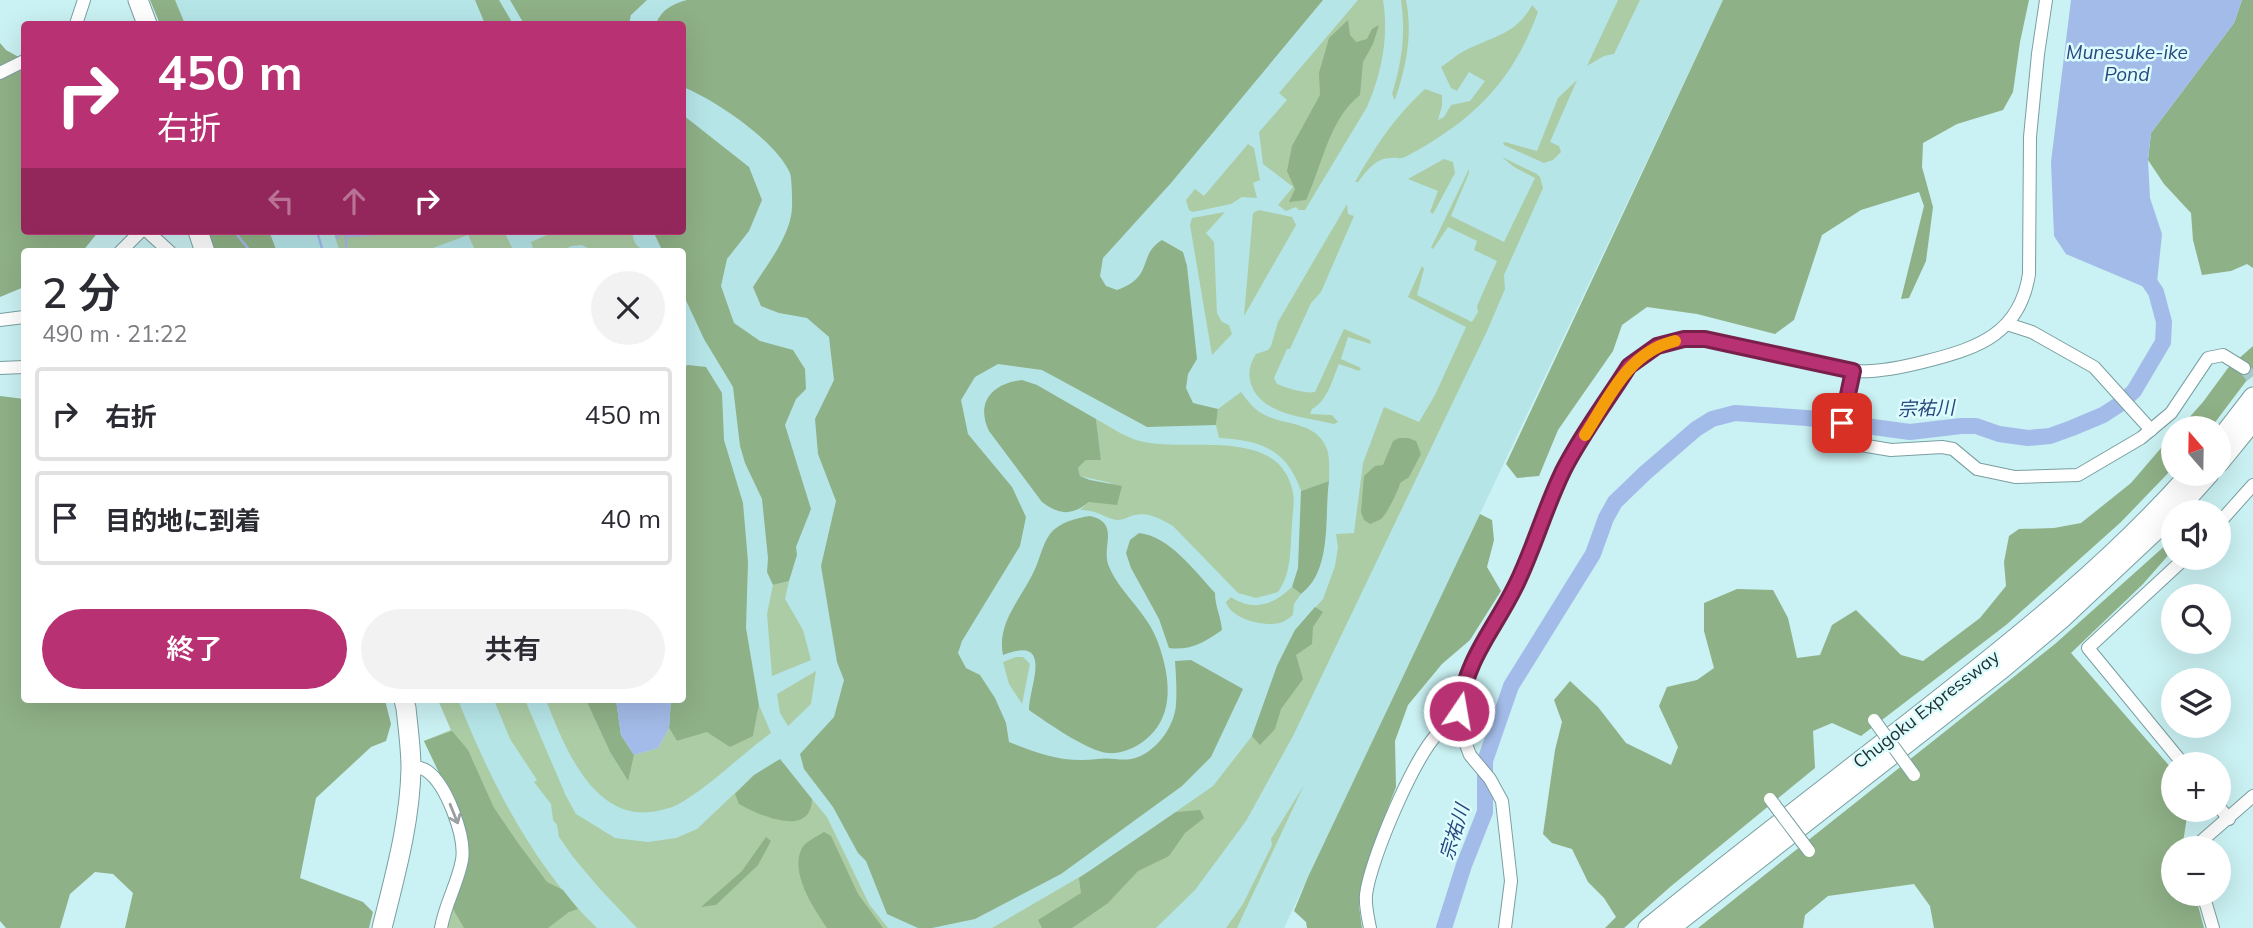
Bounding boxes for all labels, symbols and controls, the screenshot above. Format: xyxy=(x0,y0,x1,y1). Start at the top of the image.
water label: Munesuke-ike Pond xyxy=(2066,40,2188,86)
text: 450 m xyxy=(157,41,303,102)
icon: right xyxy=(42,49,133,140)
text: 右折 xyxy=(157,107,221,147)
icon: left xyxy=(262,182,300,220)
icon: ahead xyxy=(335,182,373,220)
icon: right xyxy=(408,182,446,220)
text: 2 分 xyxy=(42,266,120,319)
button: close xyxy=(591,271,665,345)
text: 490 m · 21:22 xyxy=(42,319,187,348)
pin xyxy=(1812,393,1872,453)
icon: right xyxy=(46,395,84,433)
water label: 宗祐川 xyxy=(1897,395,1957,421)
text: 450 m xyxy=(585,398,661,431)
text: 右折 xyxy=(105,400,157,433)
icon: arrive xyxy=(1823,404,1861,442)
north arrow xyxy=(2161,416,2231,486)
map controls xyxy=(2161,416,2231,906)
icon: arrive xyxy=(46,499,84,537)
button: sound xyxy=(2161,500,2231,570)
text: 40 m xyxy=(600,502,661,535)
text: 目的地に到着 xyxy=(105,504,261,537)
button: search xyxy=(2161,584,2231,654)
button: 終了 xyxy=(42,609,347,689)
button: 共有 xyxy=(361,609,665,689)
street label: Chugoku Expressway xyxy=(1848,644,2004,773)
button: layers xyxy=(2161,668,2231,738)
position arrow xyxy=(1422,674,1496,748)
button: + xyxy=(2161,752,2231,822)
water label: 宗祐川 xyxy=(1434,799,1474,863)
one-way arrow xyxy=(449,803,462,824)
button: − xyxy=(2161,836,2231,906)

